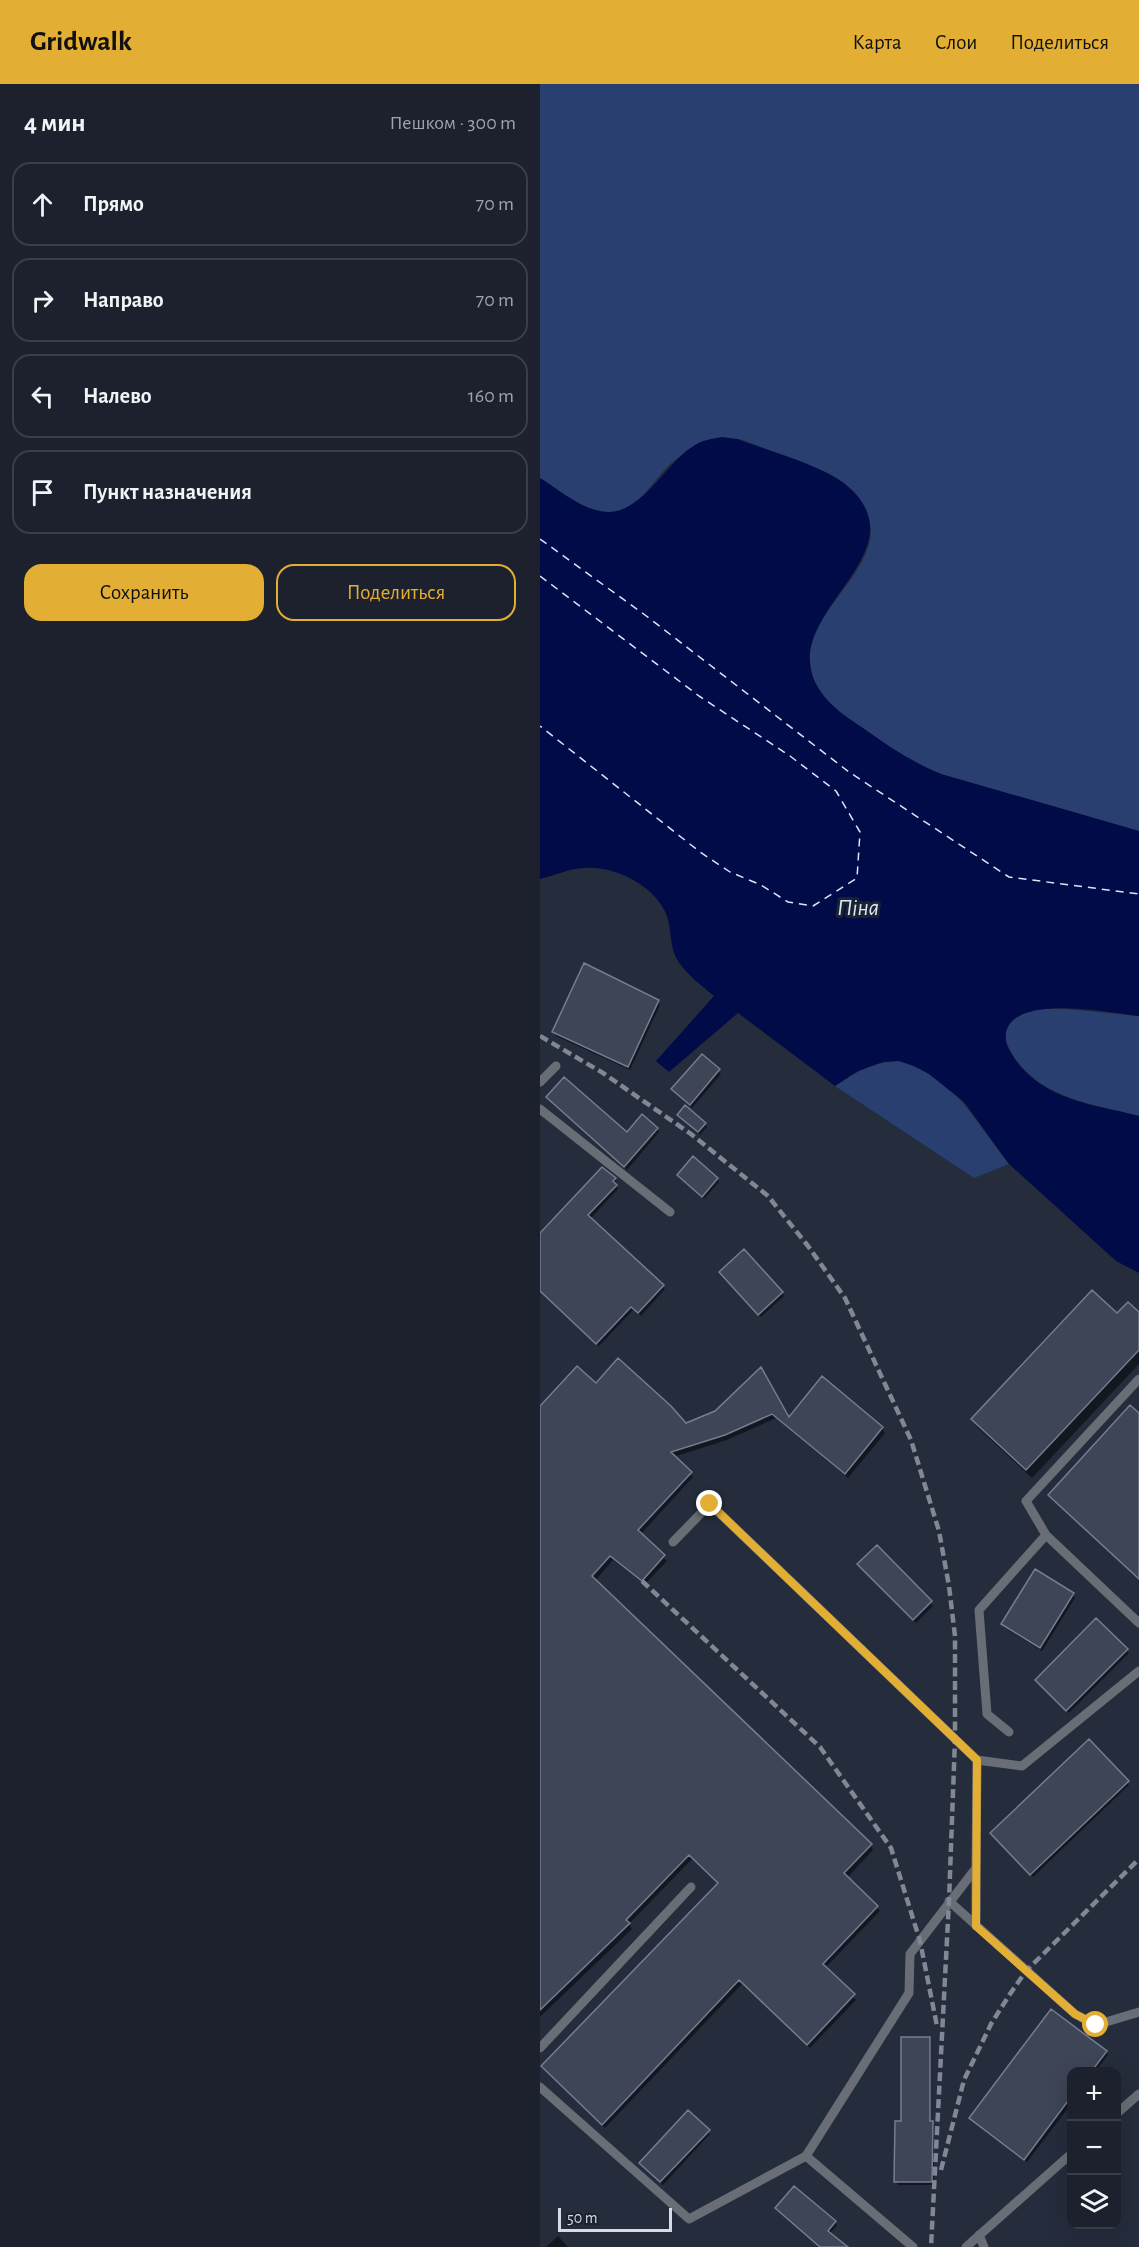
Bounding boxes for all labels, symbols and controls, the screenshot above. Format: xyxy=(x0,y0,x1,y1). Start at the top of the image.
text: Gridwalk xyxy=(30,28,132,56)
text: Карта xyxy=(852,32,902,53)
text: Слои xyxy=(935,32,977,53)
text: Поделиться xyxy=(1010,32,1109,53)
text: 4 мин xyxy=(24,110,86,136)
text: Пешком · 300 m xyxy=(390,113,516,133)
icon: ahead xyxy=(26,188,59,221)
text: Прямо xyxy=(83,193,144,215)
text: 70 m xyxy=(476,194,514,214)
icon: right xyxy=(26,284,59,317)
text: Направо xyxy=(83,289,164,311)
text: 70 m xyxy=(476,290,514,310)
icon: left xyxy=(26,380,59,413)
text: Налево xyxy=(83,385,152,407)
text: 160 m xyxy=(468,386,514,406)
icon: arrive xyxy=(26,476,59,509)
text: Пункт назначения xyxy=(83,481,252,503)
button: Сохранить xyxy=(24,564,264,621)
button: Поделиться xyxy=(276,564,516,621)
water label: Піна xyxy=(837,896,879,920)
route end xyxy=(696,1490,722,1516)
route start xyxy=(1082,2011,1108,2037)
map controls xyxy=(1067,2067,1121,2229)
button: + xyxy=(1067,2067,1121,2121)
button: − xyxy=(1067,2121,1121,2175)
button: layers xyxy=(1067,2175,1121,2229)
scale bar xyxy=(558,2205,672,2232)
text: 50 m xyxy=(567,2210,598,2226)

